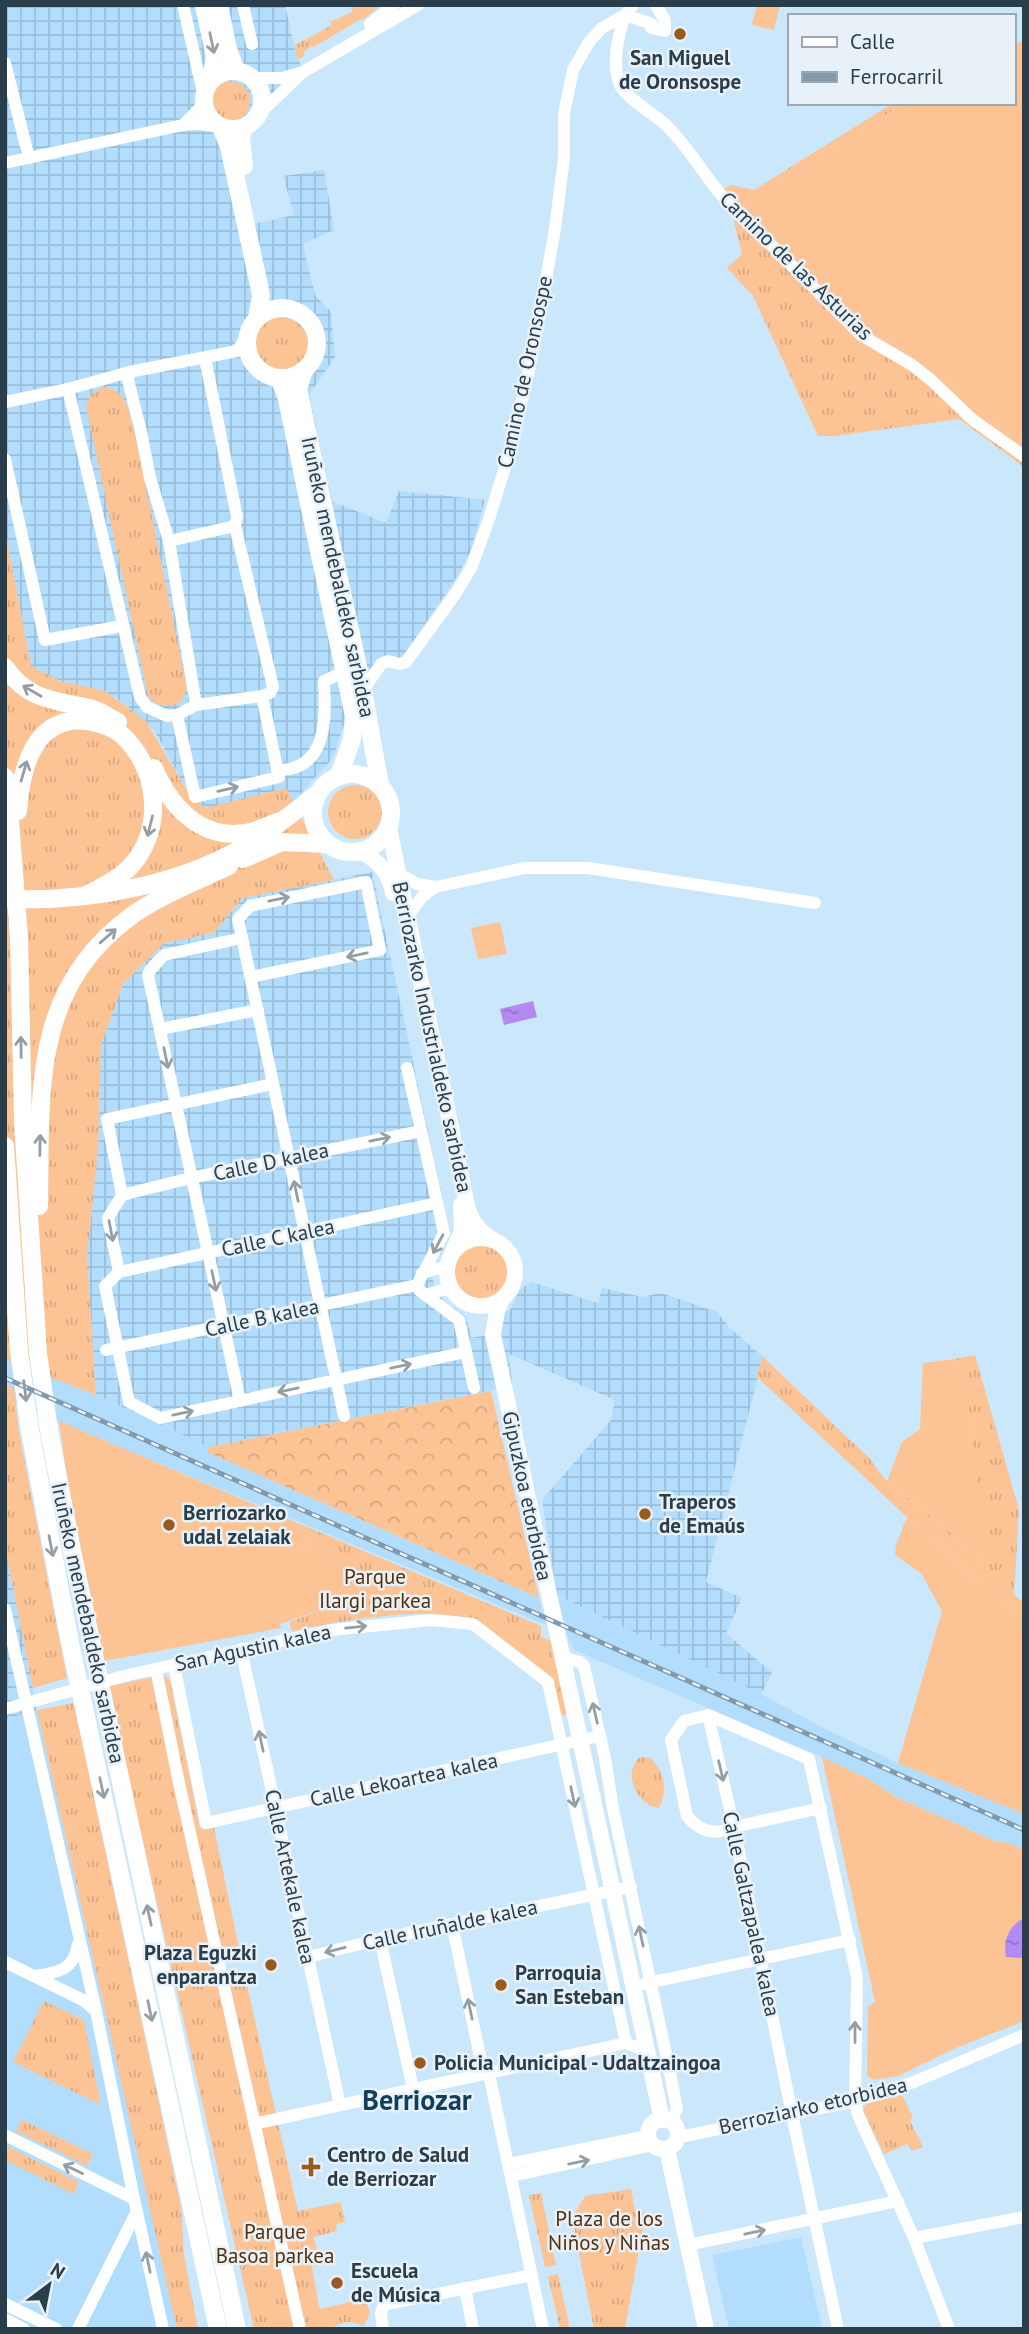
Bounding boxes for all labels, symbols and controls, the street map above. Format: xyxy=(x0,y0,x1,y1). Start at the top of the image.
legend xyxy=(788,14,1015,105)
marker: San Miguel de Oronsospe xyxy=(672,26,688,42)
text: Calle xyxy=(850,28,895,55)
one-way arrow xyxy=(206,31,220,54)
place label: San Miguel de Oronsospe xyxy=(619,44,741,95)
text: Ferrocarril xyxy=(850,63,943,90)
street label: Camino de las Asturias xyxy=(714,186,879,346)
street label: Camino de Oronsospe xyxy=(491,273,558,471)
street label: Iruñeko mendebaldeko sarbidea xyxy=(295,434,382,720)
one-way arrow xyxy=(22,684,42,698)
one-way arrow xyxy=(19,761,32,783)
one-way arrow xyxy=(216,782,239,796)
one-way arrow xyxy=(143,814,156,837)
street label: Berriozarko Industrialdeko sarbidea xyxy=(386,879,479,1195)
one-way arrow xyxy=(267,892,290,906)
one-way arrow xyxy=(99,928,117,944)
one-way arrow xyxy=(346,948,369,962)
one-way arrow xyxy=(15,1035,28,1058)
one-way arrow xyxy=(160,1046,174,1069)
one-way arrow xyxy=(368,1132,391,1145)
one-way arrow xyxy=(33,1133,47,1156)
street label: Calle D kalea xyxy=(211,1136,331,1187)
one-way arrow xyxy=(289,1180,303,1203)
street label: Calle C kalea xyxy=(219,1212,337,1263)
one-way arrow xyxy=(104,1219,118,1242)
one-way arrow xyxy=(430,1234,444,1254)
one-way arrow xyxy=(208,1269,222,1292)
street label: Calle B kalea xyxy=(202,1292,322,1343)
one-way arrow xyxy=(389,1358,412,1372)
one-way arrow xyxy=(18,1379,31,1402)
one-way arrow xyxy=(277,1384,300,1398)
one-way arrow xyxy=(171,1405,194,1419)
street label: Gipuzkoa etorbidea xyxy=(496,1409,559,1583)
street label: Iruñeko mendebaldeko sarbidea xyxy=(45,1480,132,1766)
place label: Traperos de Emaús xyxy=(659,1488,745,1539)
place label: Berriozarko udal zelaiak xyxy=(183,1499,291,1550)
marker: Traperos de Emaús xyxy=(637,1506,653,1522)
marker: Berriozarko udal zelaiak xyxy=(161,1517,177,1533)
one-way arrow xyxy=(45,1534,58,1557)
park label: Parque Ilargi parkea xyxy=(319,1563,431,1614)
street label: San Agustin kalea xyxy=(172,1618,333,1677)
one-way arrow xyxy=(344,1620,367,1633)
one-way arrow xyxy=(588,1702,601,1725)
one-way arrow xyxy=(253,1730,267,1753)
street label: Calle Lekoartea kalea xyxy=(307,1746,500,1813)
one-way arrow xyxy=(715,1759,728,1782)
one-way arrow xyxy=(95,1776,109,1799)
one-way arrow xyxy=(566,1785,580,1808)
street label: Calle Artekale kalea xyxy=(259,1787,322,1967)
street label: Calle Galtzapalea kalea xyxy=(717,1809,786,2019)
street label: Calle Iruñalde kalea xyxy=(360,1893,540,1956)
one-way arrow xyxy=(142,1904,155,1927)
one-way arrow xyxy=(634,1925,648,1948)
place label: Plaza Eguzki enparantza xyxy=(144,1939,257,1990)
one-way arrow xyxy=(324,1944,347,1957)
marker: Plaza Eguzki enparantza xyxy=(263,1957,279,1973)
place label: Parroquia San Esteban xyxy=(515,1959,624,2010)
marker: Parroquia San Esteban xyxy=(493,1977,509,1993)
one-way arrow xyxy=(463,1998,477,2021)
one-way arrow xyxy=(143,1999,157,2022)
one-way arrow xyxy=(848,2021,862,2044)
place label: Policia Municipal - Udaltzaingoa xyxy=(434,2049,721,2076)
marker: Policia Municipal - Udaltzaingoa xyxy=(412,2055,428,2071)
street label: Berroziarko etorbidea xyxy=(716,2071,910,2140)
district label: Berriozar xyxy=(362,2081,472,2118)
place label: Centro de Salud de Berriozar xyxy=(327,2141,469,2192)
one-way arrow xyxy=(567,2154,589,2167)
marker: Centro de Salud de Berriozar xyxy=(301,2157,321,2177)
one-way arrow xyxy=(63,2161,84,2175)
park label: Plaza de los Niños y Niñas xyxy=(548,2205,670,2256)
park label: Parque Basoa parkea xyxy=(216,2218,334,2269)
one-way arrow xyxy=(743,2224,766,2238)
north arrow xyxy=(14,2250,84,2320)
one-way arrow xyxy=(140,2251,154,2274)
text: N xyxy=(46,2257,70,2284)
place label: Escuela de Música xyxy=(351,2257,440,2308)
marker: Escuela de Música xyxy=(329,2275,345,2291)

